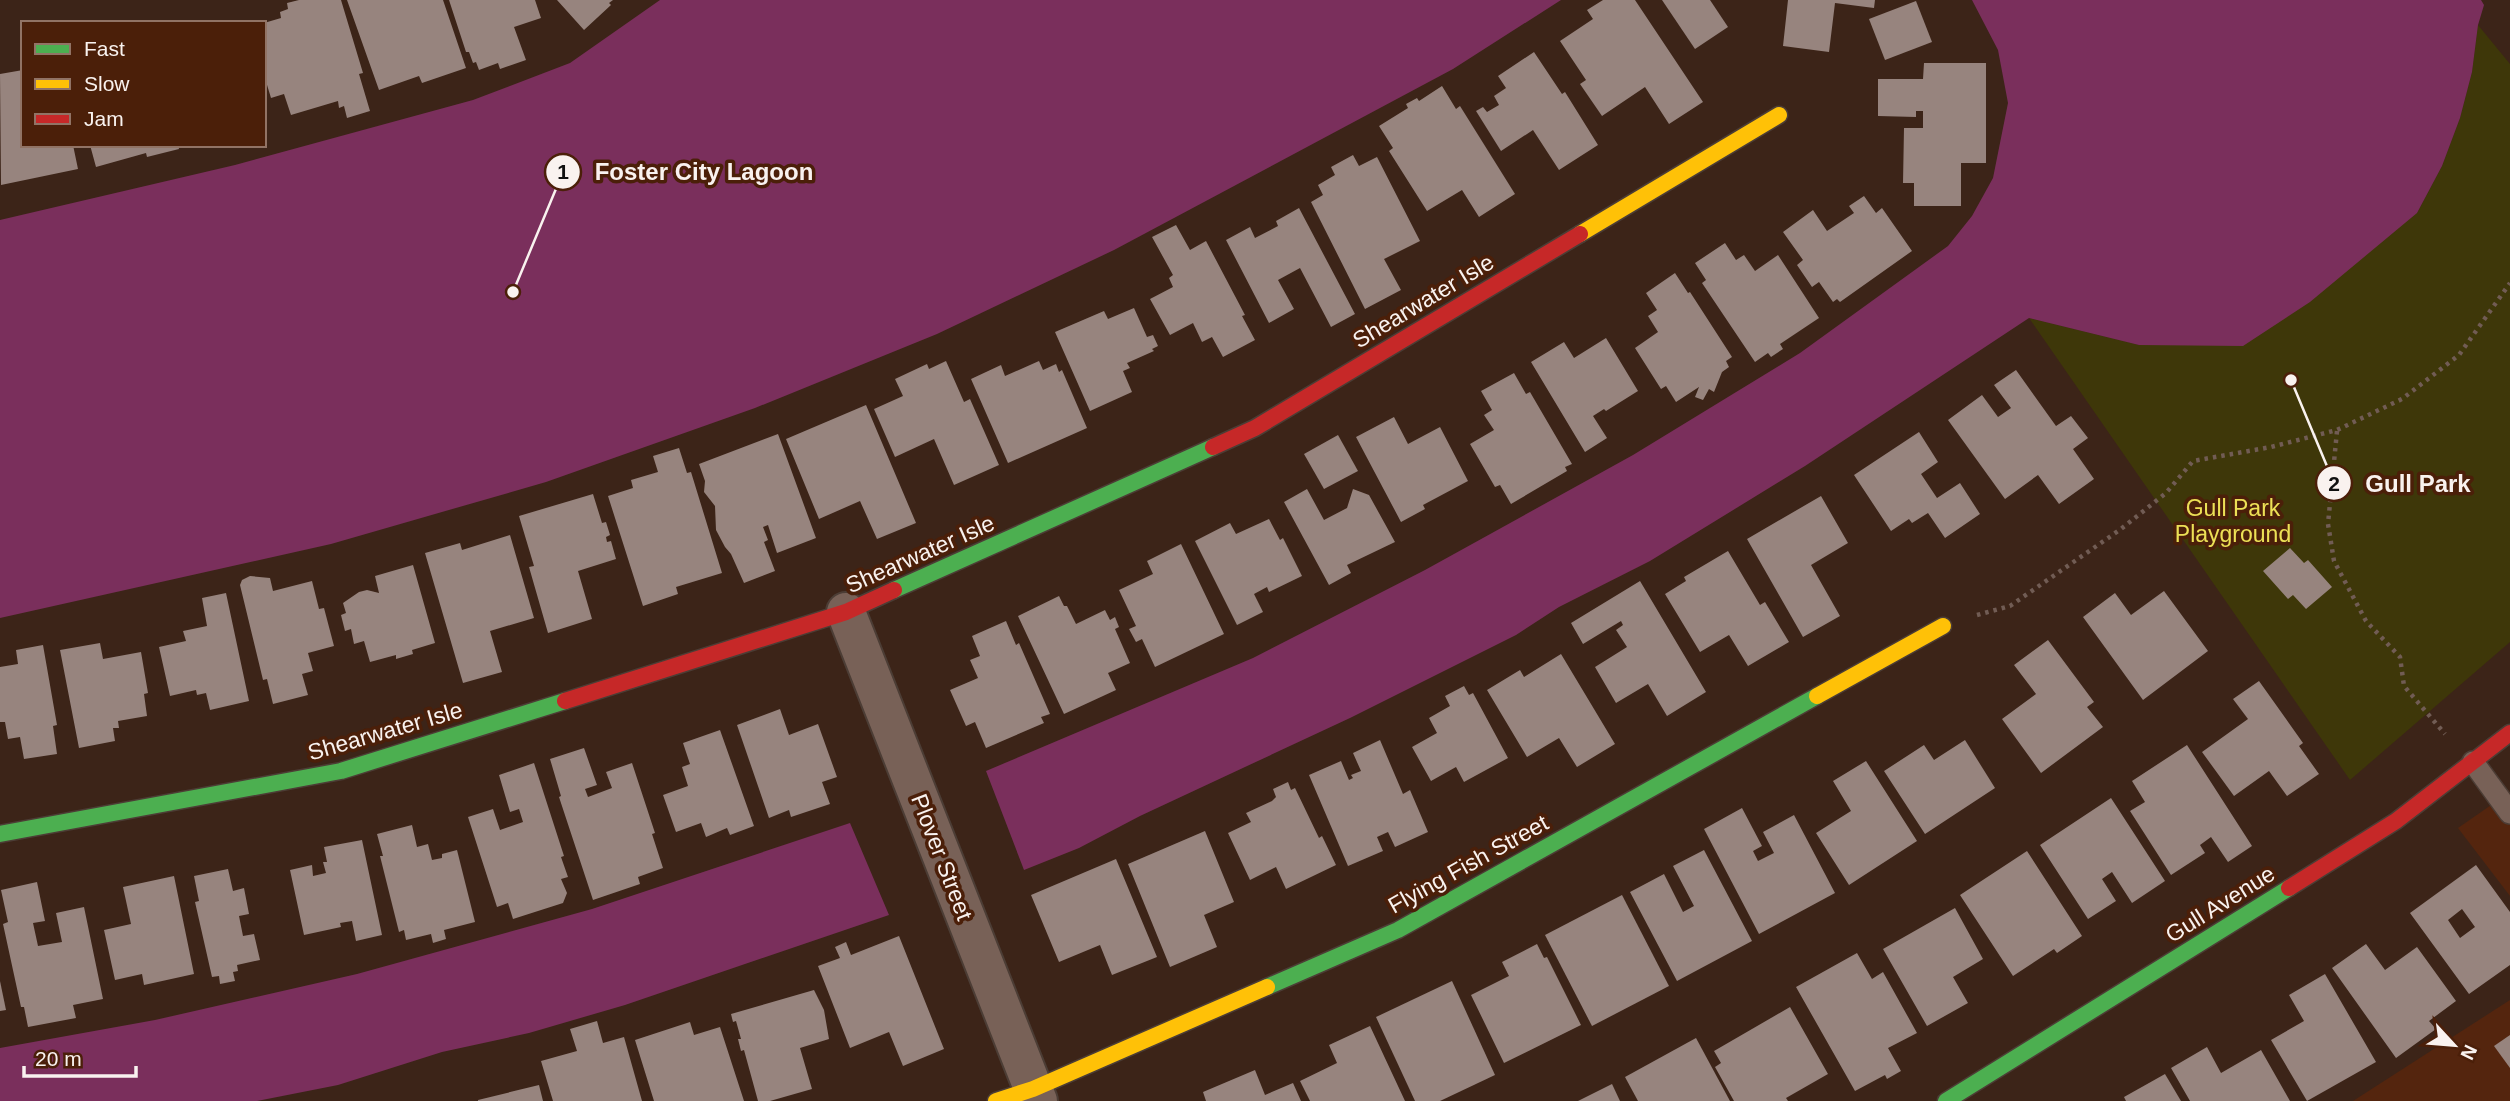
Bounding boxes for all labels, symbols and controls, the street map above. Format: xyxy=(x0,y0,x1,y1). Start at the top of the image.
legend xyxy=(21,21,266,147)
text: Fast xyxy=(84,37,125,60)
text: Slow xyxy=(84,72,130,95)
text: Jam xyxy=(84,107,124,130)
callout: Foster City Lagoon xyxy=(546,149,827,194)
text: Foster City Lagoon xyxy=(595,158,813,185)
text: 1 xyxy=(557,160,569,183)
street label: Shearwater Isle xyxy=(1348,249,1498,353)
callout: Gull Park xyxy=(2316,461,2485,506)
text: Gull Park xyxy=(2365,470,2471,497)
text: 2 xyxy=(2328,472,2340,495)
park label: Gull Park Playground xyxy=(2175,495,2291,547)
street label: Shearwater Isle xyxy=(842,510,998,598)
street label: Shearwater Isle xyxy=(305,696,465,766)
street label: Plover Street xyxy=(906,790,978,924)
street label: Flying Fish Street xyxy=(1383,809,1553,919)
street label: Gull Avenue xyxy=(2161,860,2279,948)
north arrow xyxy=(2419,1010,2489,1080)
scale bar xyxy=(24,1034,136,1078)
text: N xyxy=(2456,1041,2481,1063)
text: 20 m xyxy=(35,1047,82,1070)

